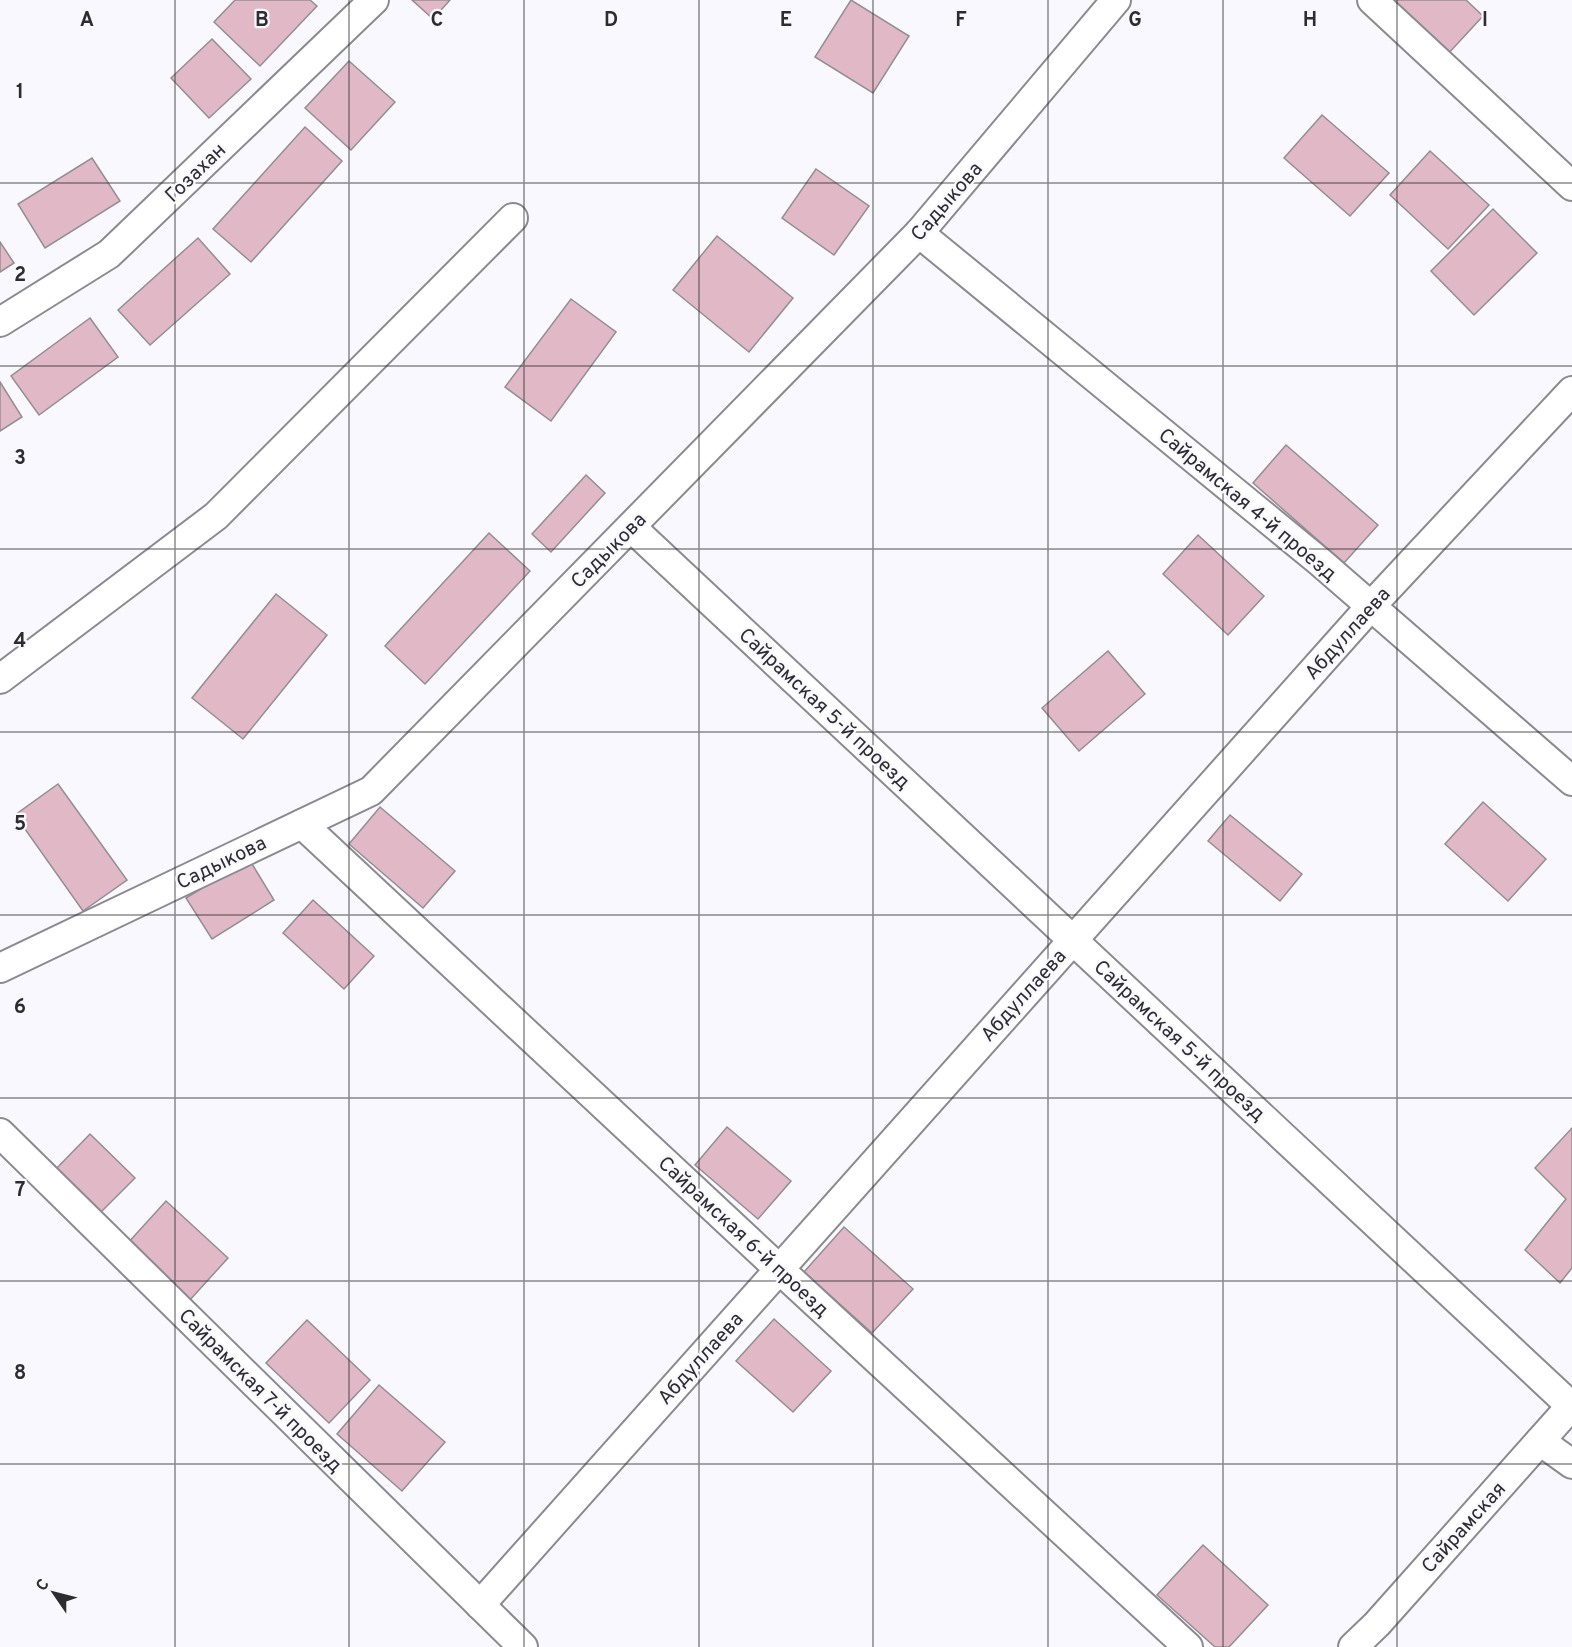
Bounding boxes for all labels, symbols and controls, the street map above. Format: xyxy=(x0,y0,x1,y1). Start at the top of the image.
text: A xyxy=(80,8,94,34)
text: B xyxy=(255,8,269,34)
text: C xyxy=(431,8,443,34)
text: D xyxy=(604,8,618,34)
text: E xyxy=(780,8,792,34)
text: F xyxy=(955,8,967,34)
text: G xyxy=(1128,8,1142,34)
text: H xyxy=(1303,8,1317,34)
text: I xyxy=(1482,8,1488,34)
text: 1 xyxy=(16,80,24,106)
street label: Гозахан xyxy=(160,138,232,209)
street label: Садыкова xyxy=(906,157,989,247)
text: 2 xyxy=(14,263,26,289)
street label: Сайрамская 4-й проезд xyxy=(1152,423,1341,588)
text: 3 xyxy=(14,446,26,472)
street label: Садыкова xyxy=(566,508,653,595)
street label: Абдуллаева xyxy=(1300,582,1397,686)
street label: Сайрамская 5-й проезд xyxy=(732,623,915,796)
text: 4 xyxy=(14,629,26,655)
text: 5 xyxy=(14,812,26,838)
street label: Садыкова xyxy=(173,831,271,897)
street label: Абдуллаева xyxy=(976,944,1073,1048)
street label: Сайрамская 5-й проезд xyxy=(1087,955,1270,1128)
text: 6 xyxy=(14,995,26,1021)
street label: Сайрамская 6-й проезд xyxy=(652,1151,834,1324)
text: 7 xyxy=(15,1178,25,1204)
street label: Сайрамская 7-й проезд xyxy=(172,1304,347,1479)
street label: Абдуллаева xyxy=(653,1307,750,1411)
text: 8 xyxy=(14,1361,26,1387)
street label: Сайрамская xyxy=(1417,1477,1512,1580)
north arrow xyxy=(24,1563,84,1623)
text: С xyxy=(32,1576,54,1595)

